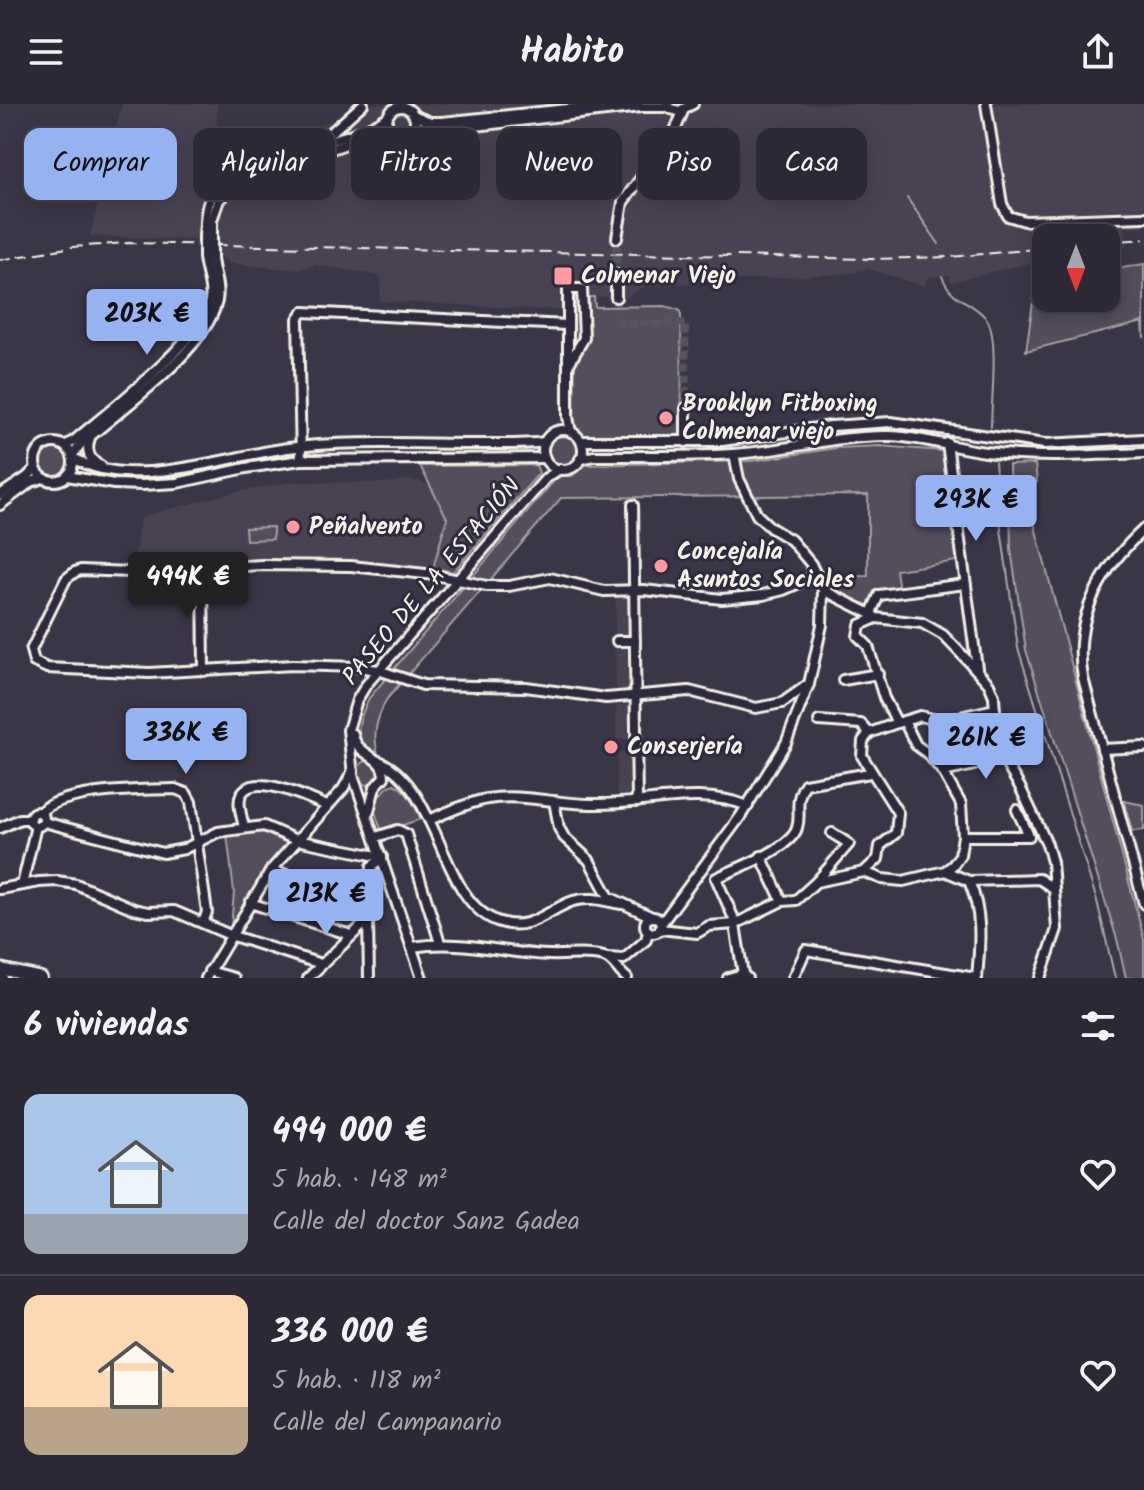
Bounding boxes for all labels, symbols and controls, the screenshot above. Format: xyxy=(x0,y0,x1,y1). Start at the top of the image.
text: Habito xyxy=(520,24,624,81)
icon: menu xyxy=(24,30,68,74)
icon: share xyxy=(1076,30,1120,74)
chip: Comprar xyxy=(24,128,177,200)
chip: Alquilar xyxy=(193,128,335,200)
chip: Filtros xyxy=(351,128,480,200)
chip: Nuevo xyxy=(496,128,622,200)
chip: Piso xyxy=(638,128,740,200)
chip: Casa xyxy=(756,128,867,200)
north arrow xyxy=(1032,224,1120,312)
map controls xyxy=(1032,224,1120,312)
place label: Colmenar Viejo xyxy=(581,257,736,296)
marker: Colmenar Viejo xyxy=(552,265,574,287)
pin: 203K € xyxy=(82,289,212,357)
text: 203K € xyxy=(105,294,189,336)
place label: Brooklyn Fitboxing Colmenar viejo xyxy=(682,385,878,452)
marker: Brooklyn Fitboxing Colmenar viejo xyxy=(657,409,675,427)
street label: PASEO DE LA ESTACIÓN xyxy=(333,469,531,695)
pin: 293K € xyxy=(911,475,1041,543)
text: 293K € xyxy=(934,480,1018,522)
place label: Peñalvento xyxy=(309,508,423,547)
marker: Peñalvento xyxy=(284,518,302,536)
place label: Concejalía Asuntos Sociales xyxy=(677,533,854,600)
pin: 494K € xyxy=(123,552,253,620)
text: 494K € xyxy=(146,557,230,599)
marker: Concejalía Asuntos Sociales xyxy=(652,557,670,575)
pin: 336K € xyxy=(121,708,251,776)
text: 336K € xyxy=(144,713,228,755)
pin: 261K € xyxy=(921,713,1051,781)
text: 261K € xyxy=(946,718,1026,760)
place label: Conserjería xyxy=(627,728,743,767)
marker: Conserjería xyxy=(602,738,620,756)
pin: 213K € xyxy=(261,869,391,937)
text: 213K € xyxy=(286,874,366,916)
text: 6 viviendas xyxy=(24,999,189,1053)
icon: filters xyxy=(1076,1004,1120,1048)
text: 494 000 € xyxy=(272,1105,426,1159)
icon: home xyxy=(88,1126,184,1222)
icon: heart xyxy=(1076,1152,1120,1196)
text: 5 hab. · 148 m² xyxy=(272,1159,447,1201)
text: Calle del doctor Sanz Gadea xyxy=(272,1201,580,1243)
text: 336 000 € xyxy=(272,1306,428,1360)
icon: home xyxy=(88,1327,184,1423)
icon: heart xyxy=(1076,1353,1120,1397)
text: 5 hab. · 118 m² xyxy=(272,1360,440,1402)
text: Calle del Campanario xyxy=(272,1402,502,1444)

